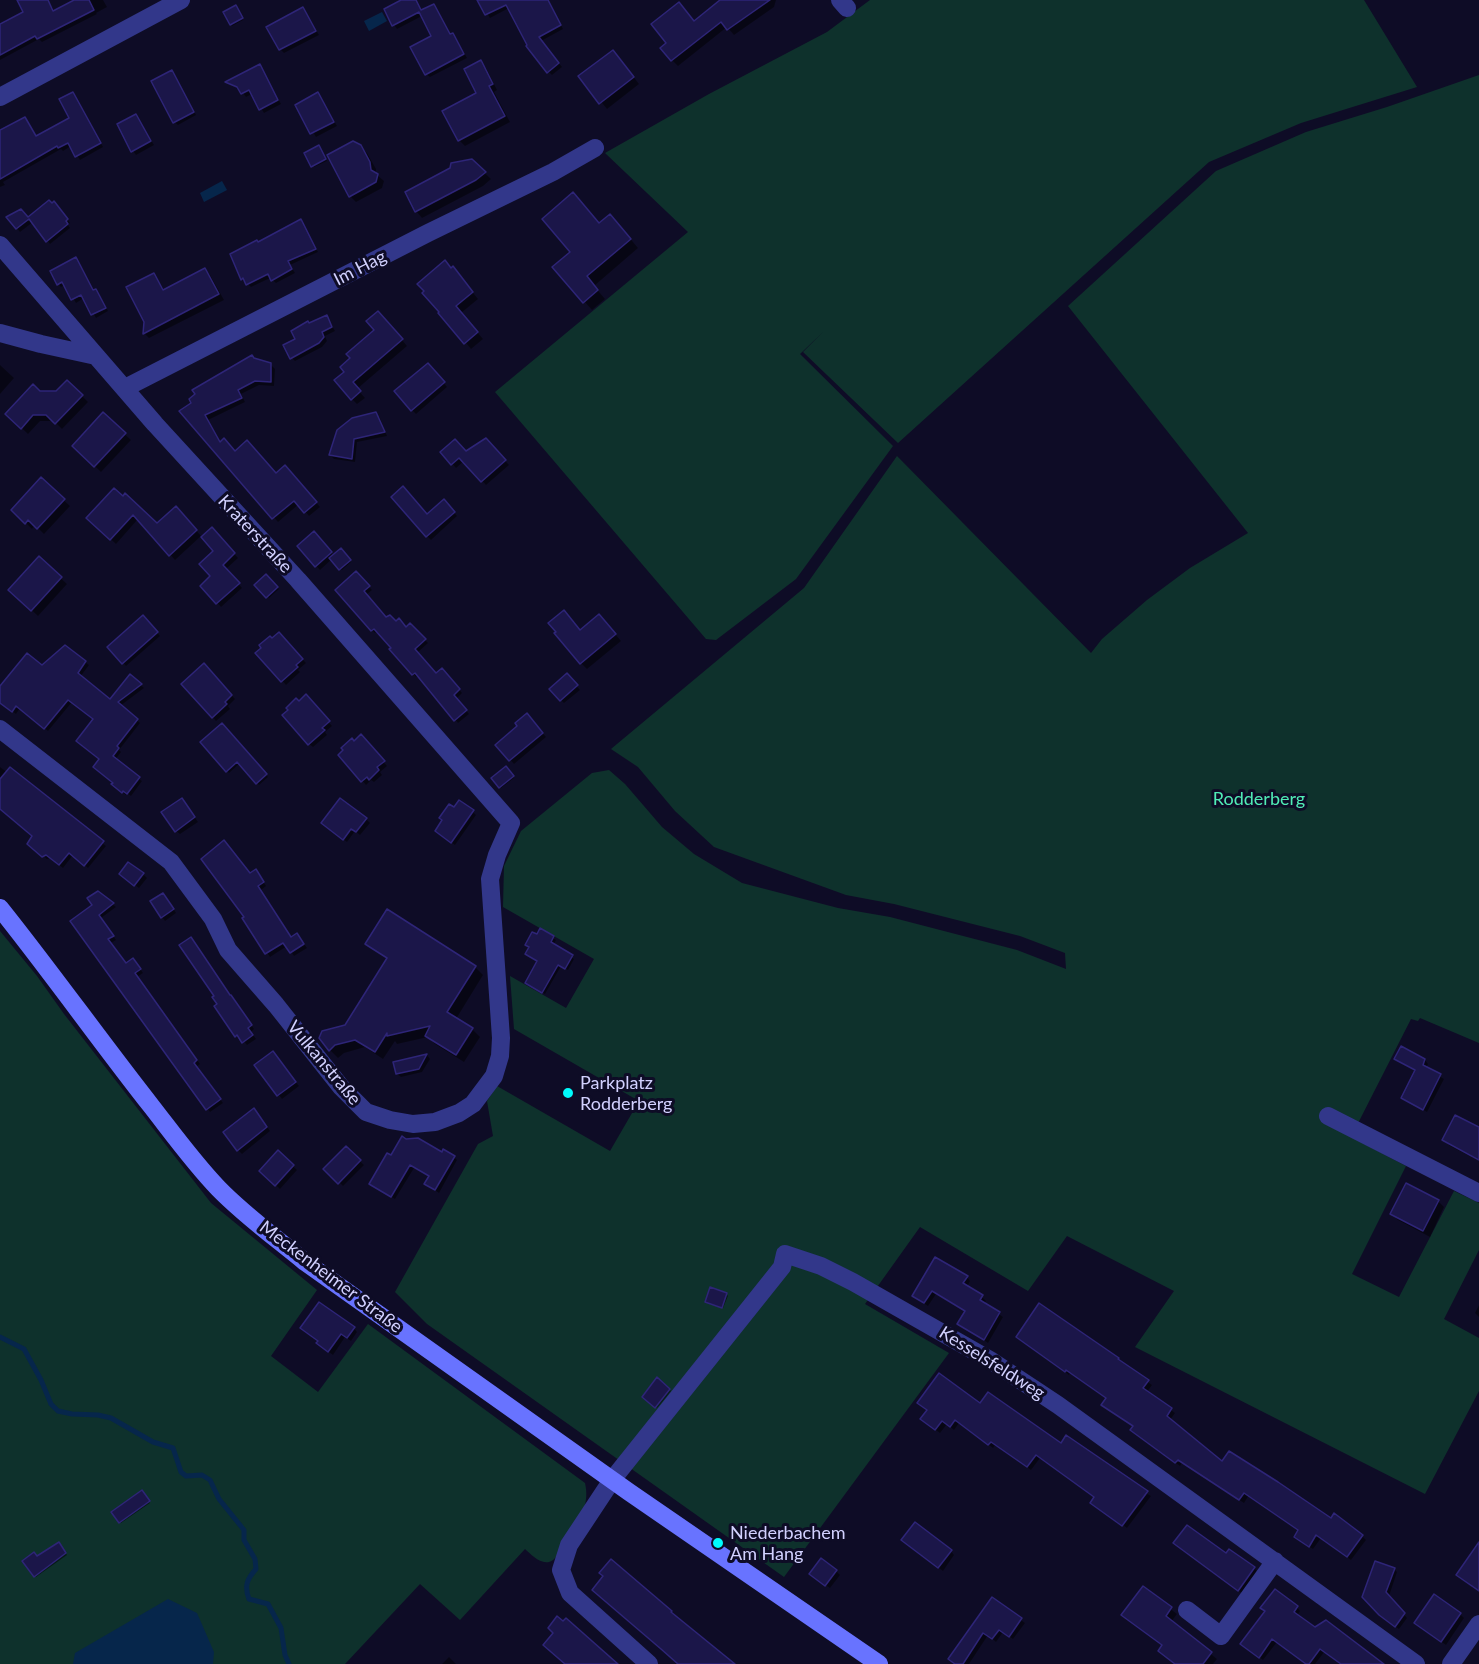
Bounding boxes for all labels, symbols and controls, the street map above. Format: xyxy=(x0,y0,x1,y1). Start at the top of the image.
street label: Im Hag xyxy=(330,246,390,290)
street label: Kraterstraße xyxy=(213,490,297,578)
park label: Rodderberg xyxy=(1213,788,1305,810)
street label: Vulkanstraße xyxy=(283,1017,365,1109)
place label: Parkplatz Rodderberg xyxy=(580,1072,672,1114)
marker: Parkplatz Rodderberg xyxy=(561,1086,575,1100)
street label: Meckenheimer Straße xyxy=(255,1216,407,1338)
street label: Kesselsfeldweg xyxy=(935,1322,1049,1404)
place label: Niederbachem Am Hang xyxy=(730,1522,846,1564)
marker: Niederbachem Am Hang xyxy=(711,1536,725,1550)

